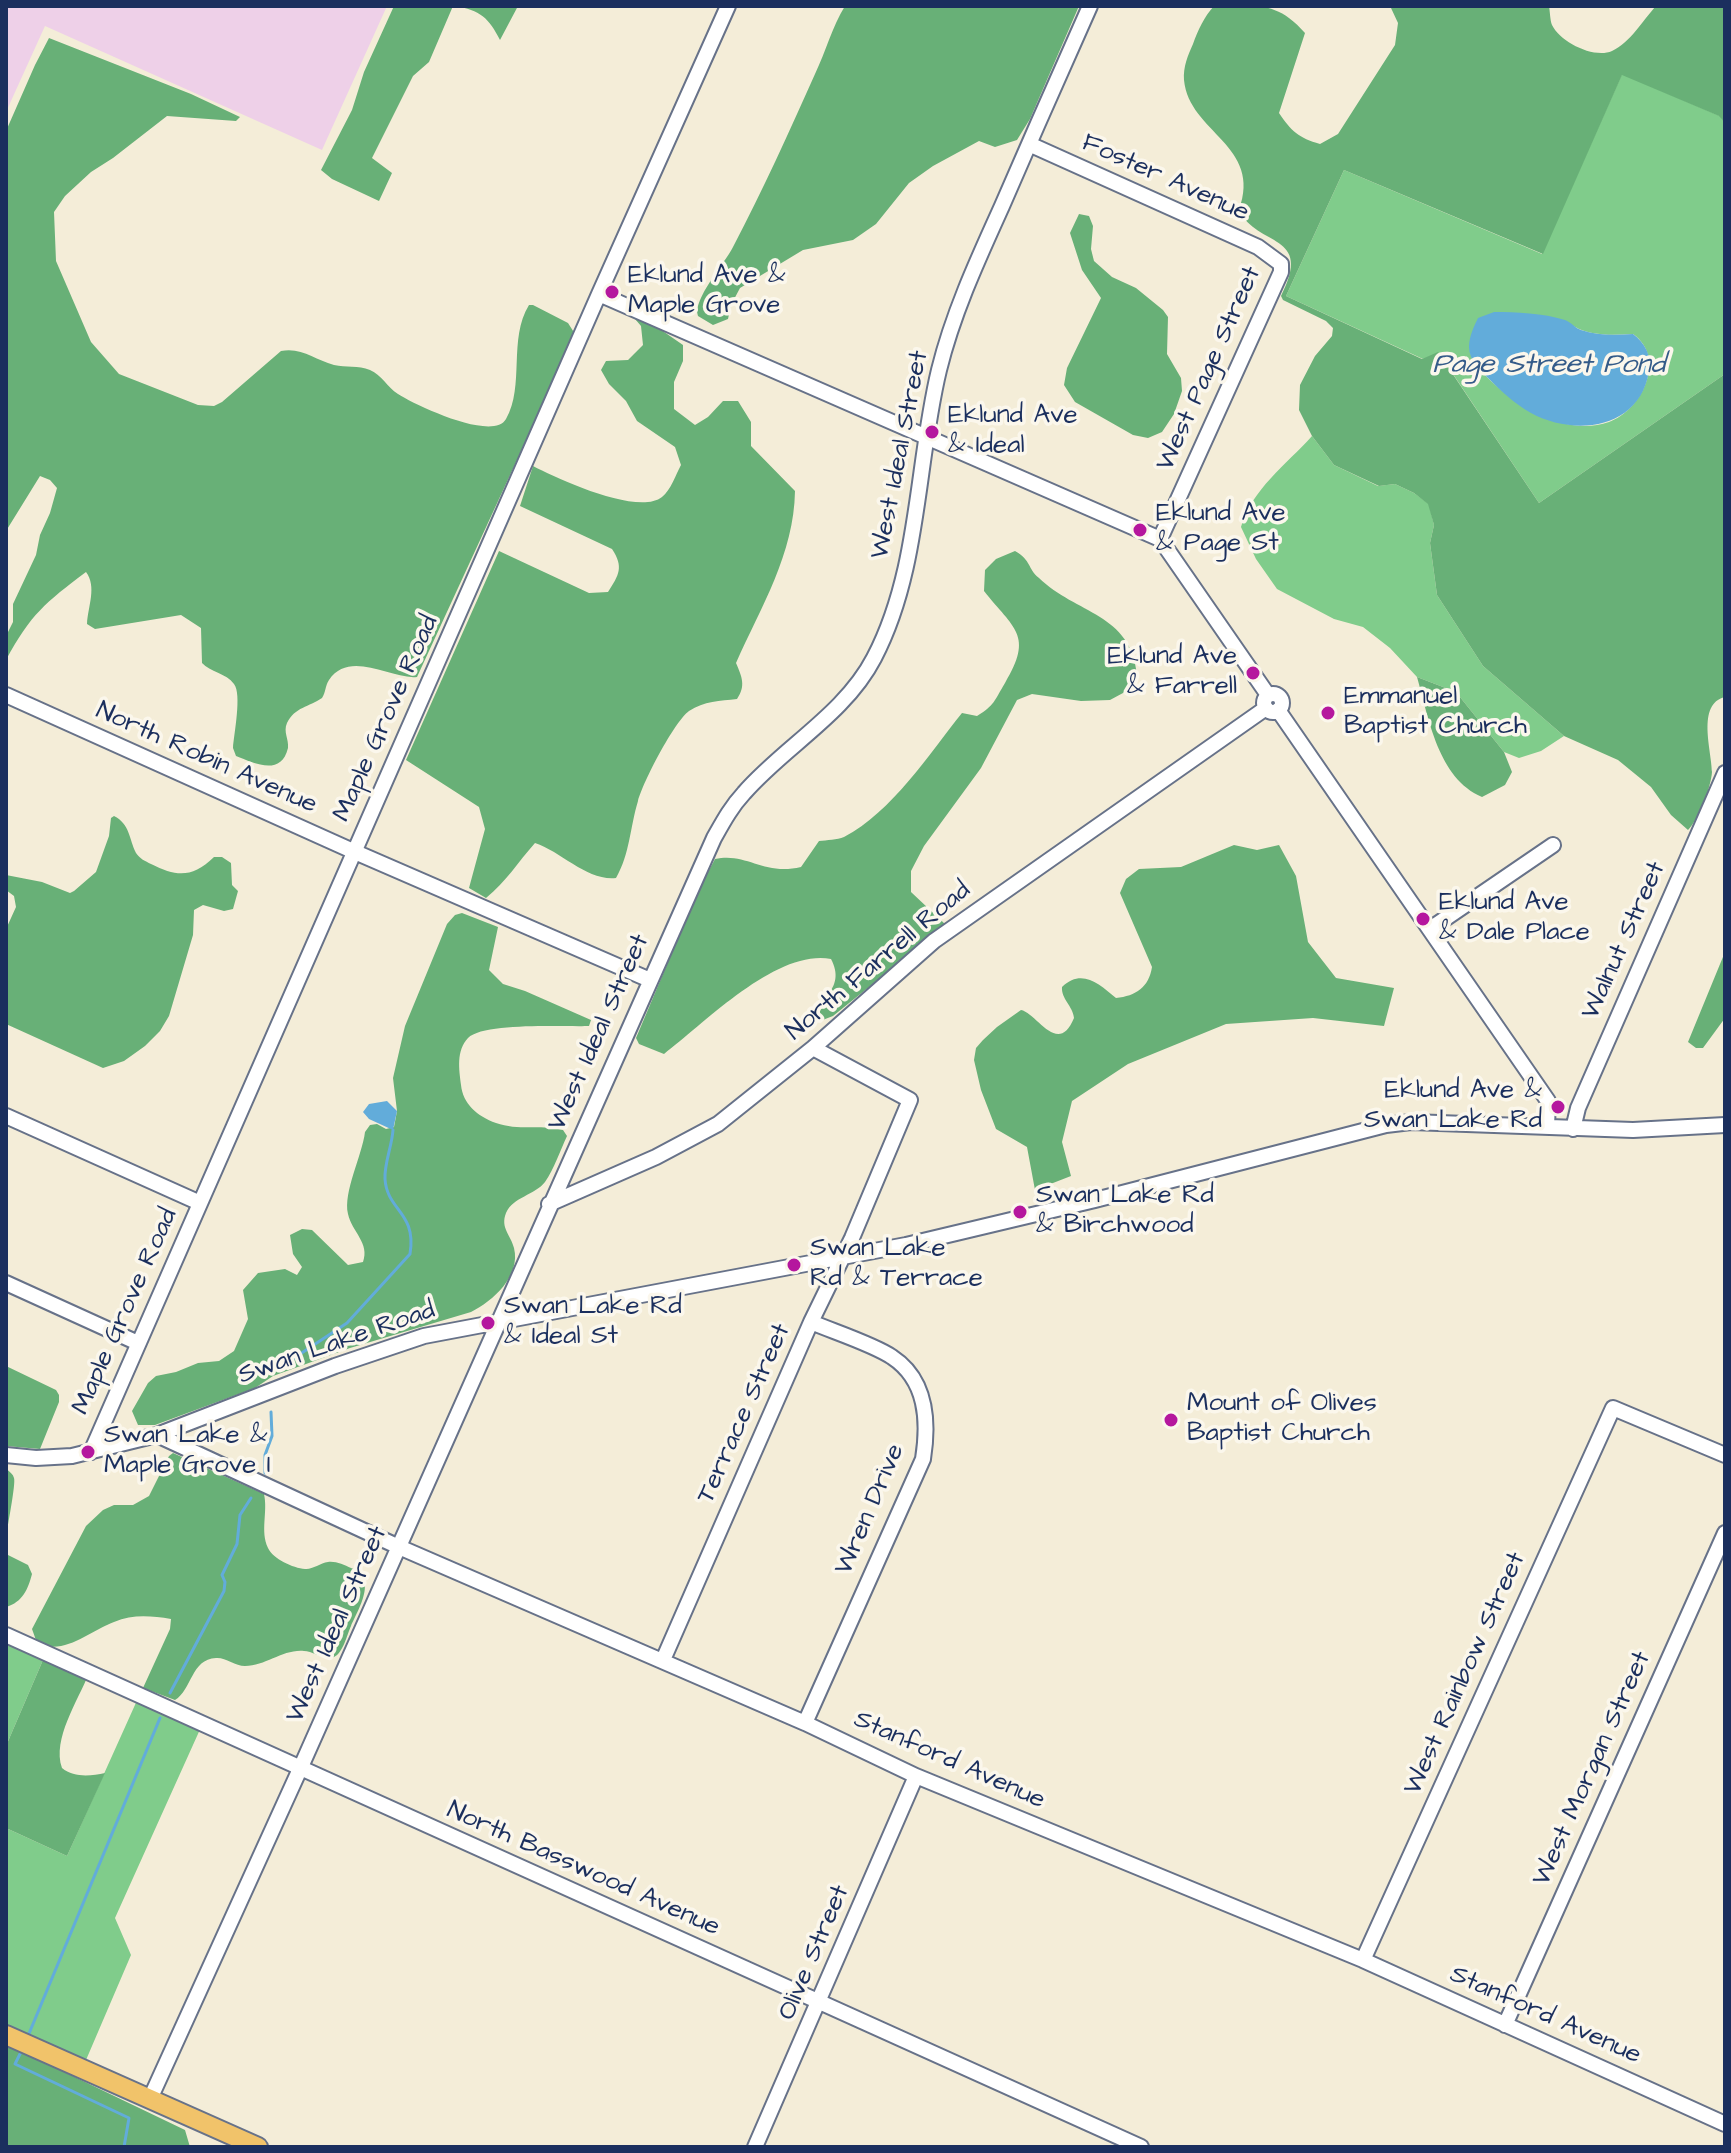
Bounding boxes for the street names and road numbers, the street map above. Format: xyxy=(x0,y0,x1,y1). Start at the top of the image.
street label: Foster Avenue xyxy=(1077,128,1253,230)
street label: West Page Street xyxy=(1151,262,1269,476)
street label: West Ideal Street xyxy=(865,348,937,562)
street label: Maple Grove Road xyxy=(328,611,446,827)
street label: North Robin Avenue xyxy=(91,696,321,822)
street label: Walnut Street xyxy=(1576,857,1674,1025)
street label: North Farrell Road xyxy=(780,876,978,1048)
street label: West Ideal Street xyxy=(543,930,657,1136)
street label: Maple Grove Road xyxy=(67,1204,185,1420)
street label: Swan Lake Road xyxy=(235,1296,439,1392)
street label: Terrace Street xyxy=(691,1319,799,1509)
street label: Wren Drive xyxy=(829,1440,913,1580)
street label: West Ideal Street xyxy=(281,1522,395,1728)
street label: West Rainbow Street xyxy=(1398,1548,1534,1800)
street label: West Morgan Street xyxy=(1527,1647,1659,1891)
street label: Stanford Avenue xyxy=(849,1705,1049,1817)
street label: North Basswood Avenue xyxy=(442,1796,724,1944)
street label: Olive Street xyxy=(773,1881,857,2025)
street label: Stanford Avenue xyxy=(1445,1960,1645,2072)

